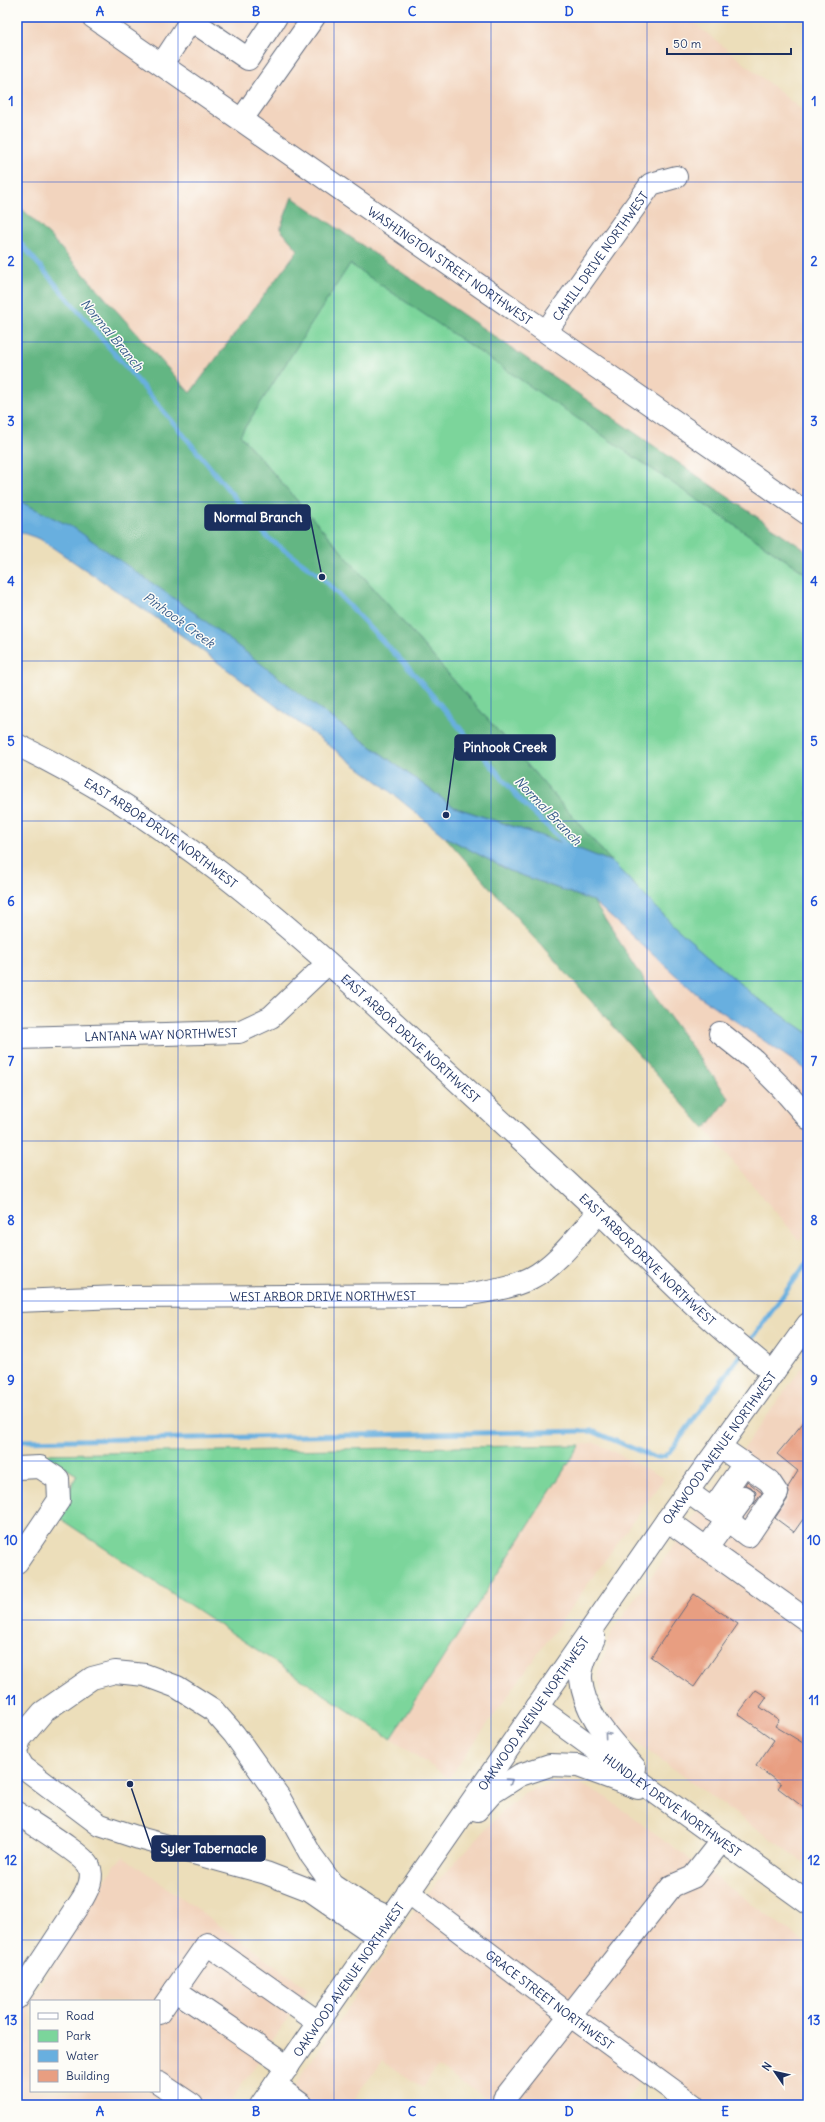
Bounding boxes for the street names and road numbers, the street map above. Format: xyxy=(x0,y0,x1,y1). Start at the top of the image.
street label: CAHILL DRIVE NORTHWEST xyxy=(549,188,651,323)
street label: WASHINGTON STREET NORTHWEST xyxy=(365,203,535,328)
street label: EAST ARBOR DRIVE NORTHWEST xyxy=(82,775,241,891)
street label: EAST ARBOR DRIVE NORTHWEST xyxy=(338,971,483,1106)
street label: LANTANA WAY NORTHWEST xyxy=(84,1025,238,1044)
street label: EAST ARBOR DRIVE NORTHWEST xyxy=(577,1190,719,1328)
street label: WEST ARBOR DRIVE NORTHWEST xyxy=(230,1288,416,1304)
street label: OAKWOOD AVENUE NORTHWEST xyxy=(659,1369,779,1527)
street label: OAKWOOD AVENUE NORTHWEST xyxy=(474,1633,592,1793)
street label: HUNDLEY DRIVE NORTHWEST xyxy=(601,1750,744,1860)
street label: OAKWOOD AVENUE NORTHWEST xyxy=(289,1899,407,2059)
street label: GRACE STREET NORTHWEST xyxy=(483,1946,617,2052)

